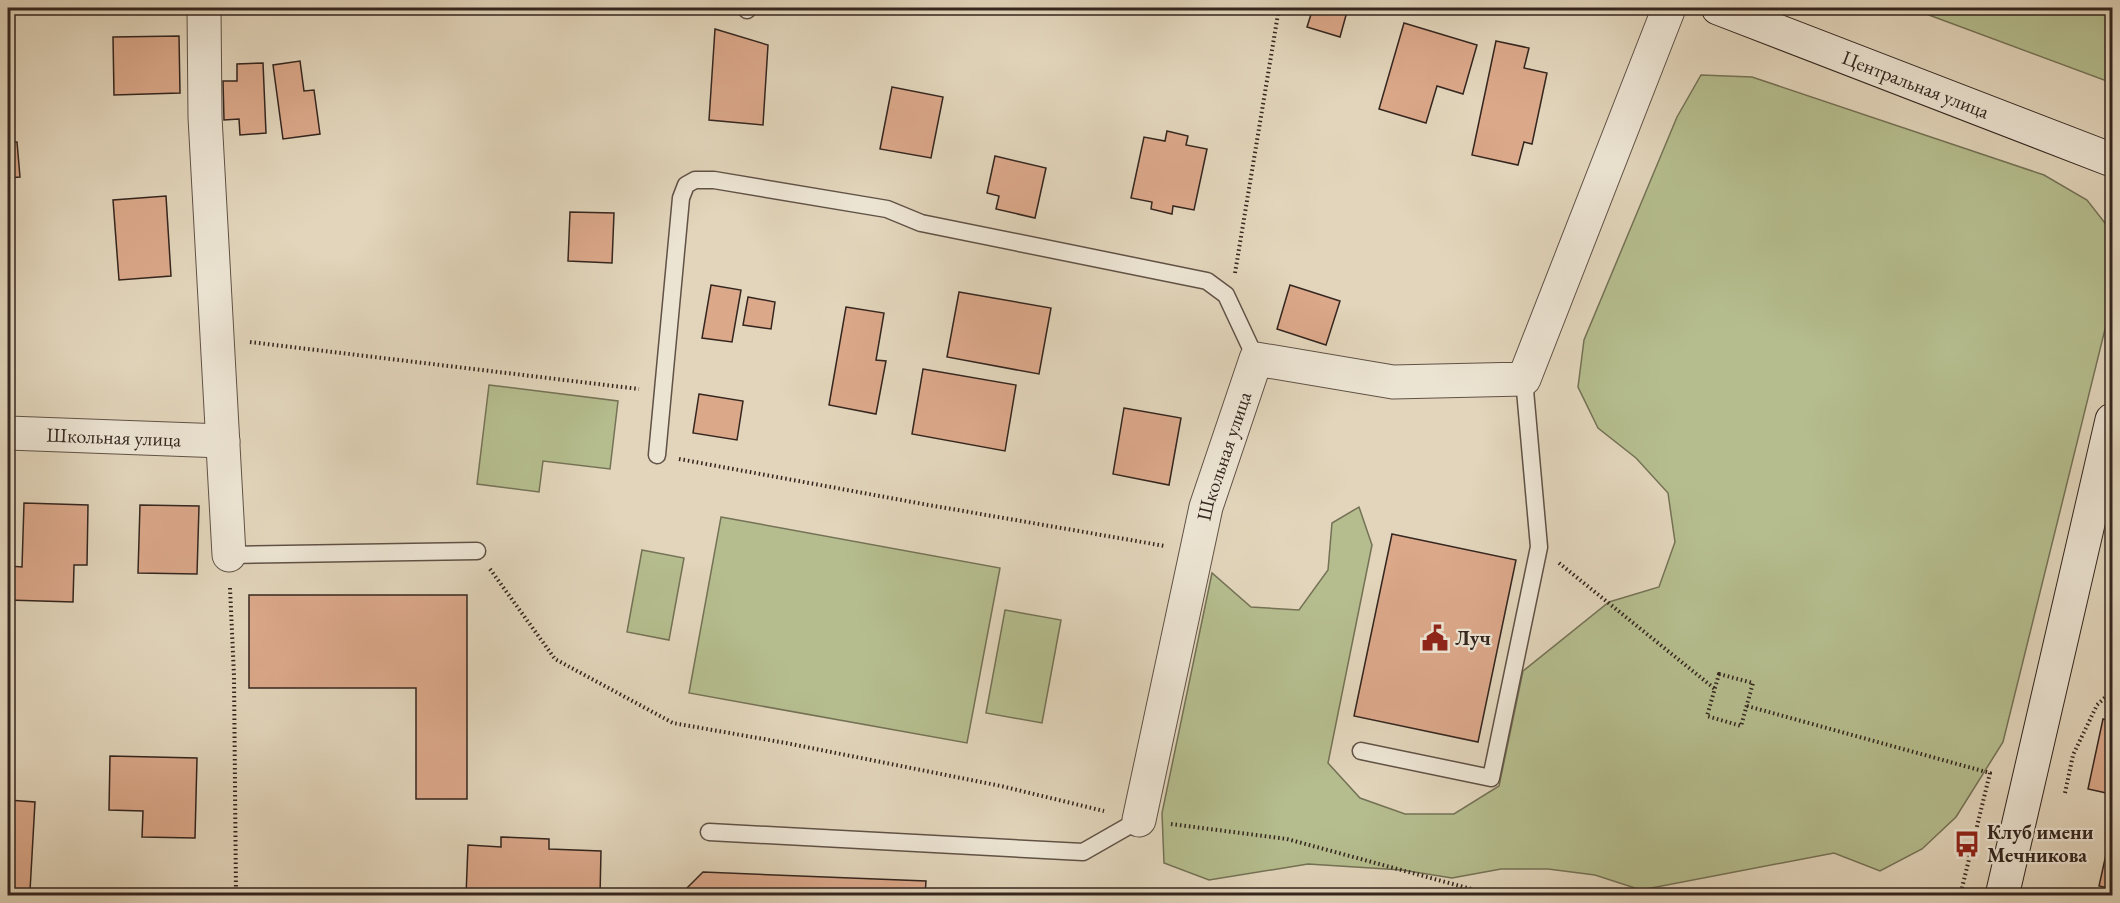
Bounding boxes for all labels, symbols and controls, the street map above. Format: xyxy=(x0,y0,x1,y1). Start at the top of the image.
street label: Центральная улица xyxy=(1839,44,1993,124)
street label: Школьная улица xyxy=(1190,388,1257,523)
street label: Школьная улица xyxy=(46,421,182,452)
public building icon: Луч xyxy=(1420,623,1450,653)
place label: Луч xyxy=(1455,625,1491,651)
place label: Клуб имени Мечникова xyxy=(1987,819,2094,868)
bus stop icon: Клуб имени Мечникова xyxy=(1952,829,1982,859)

